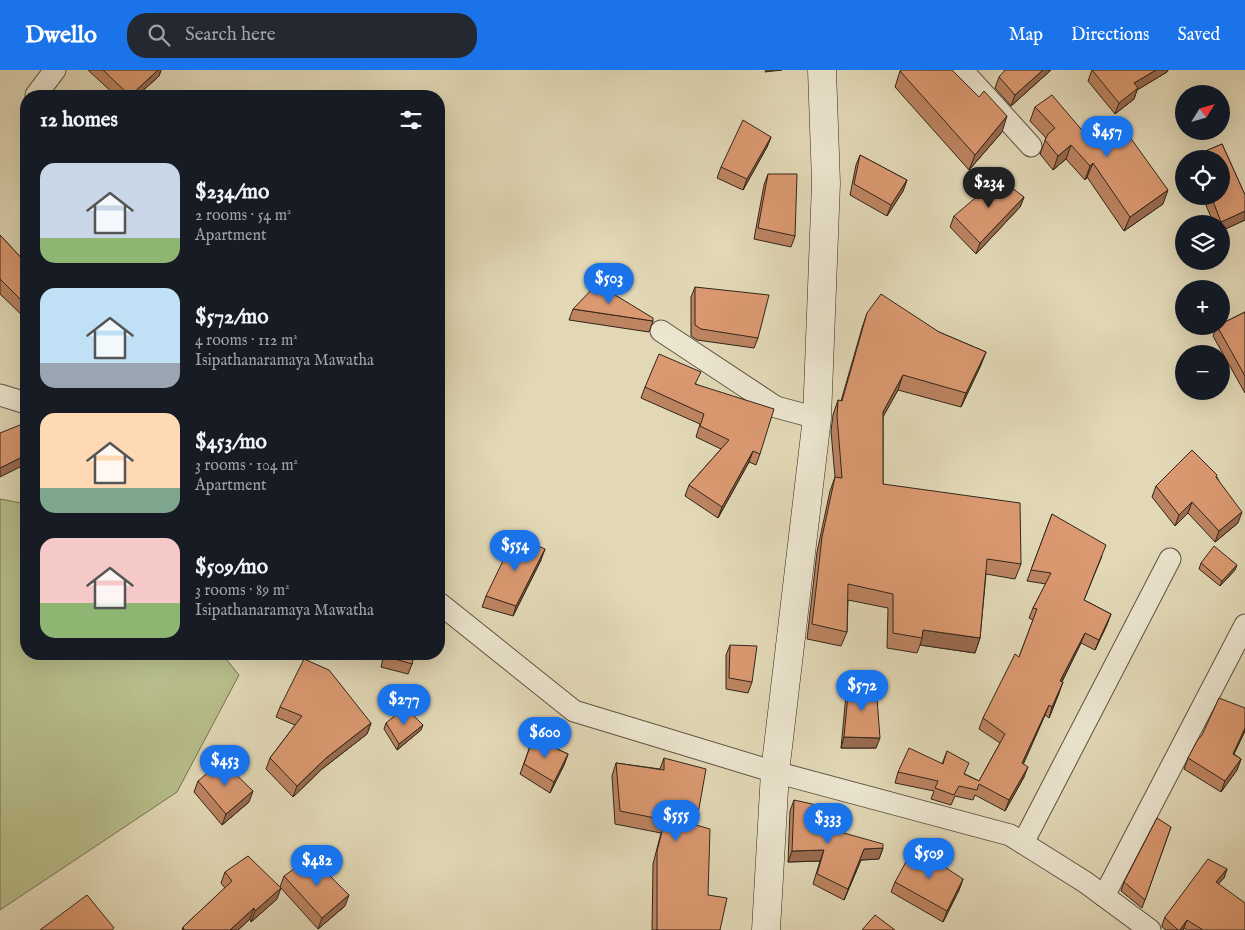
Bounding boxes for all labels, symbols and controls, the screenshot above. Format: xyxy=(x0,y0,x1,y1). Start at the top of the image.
search box xyxy=(127,13,477,58)
text: Dwello xyxy=(25,20,97,51)
icon: search xyxy=(145,21,173,49)
text: Search here xyxy=(185,23,275,47)
text: Map xyxy=(1009,24,1043,47)
text: Directions xyxy=(1071,24,1149,47)
text: Saved xyxy=(1177,24,1220,47)
north arrow xyxy=(1175,85,1230,140)
map controls xyxy=(1175,85,1230,400)
icon: filters xyxy=(397,106,425,134)
text: 12 homes xyxy=(40,107,118,134)
pin: $457 xyxy=(1077,116,1137,158)
text: $457 xyxy=(1092,122,1122,142)
button: locate xyxy=(1175,150,1230,205)
pin: $234 xyxy=(959,166,1019,209)
text: $234 xyxy=(974,173,1004,193)
text: $234/mo xyxy=(195,179,269,206)
icon: home xyxy=(80,183,140,243)
text: 2 rooms · 54 m² xyxy=(195,206,292,226)
button: layers xyxy=(1175,215,1230,270)
text: Apartment xyxy=(195,226,266,246)
pin: $503 xyxy=(579,262,639,305)
text: $503 xyxy=(595,269,623,289)
button: + xyxy=(1175,280,1230,335)
text: $572/mo xyxy=(195,304,269,331)
icon: home xyxy=(80,308,140,368)
text: 4 rooms · 112 m² xyxy=(195,331,298,351)
button: − xyxy=(1175,345,1230,400)
text: Isipathanaramaya Mawatha xyxy=(195,351,374,371)
text: $453/mo xyxy=(195,429,267,456)
icon: home xyxy=(80,433,140,493)
text: 3 rooms · 104 m² xyxy=(195,456,298,476)
text: Apartment xyxy=(195,476,266,496)
pin: $554 xyxy=(485,530,545,572)
text: $554 xyxy=(501,536,529,556)
text: $509/mo xyxy=(195,554,268,581)
icon: home xyxy=(80,558,140,618)
text: 3 rooms · 89 m² xyxy=(195,581,290,601)
text: Isipathanaramaya Mawatha xyxy=(195,601,374,621)
pin: $572 xyxy=(832,670,892,712)
text: $572 xyxy=(847,676,877,696)
pin: $277 xyxy=(374,684,434,726)
text: $277 xyxy=(388,690,420,710)
pin: $600 xyxy=(515,716,575,759)
text: $600 xyxy=(529,723,561,743)
pin: $453 xyxy=(195,744,255,787)
text: $453 xyxy=(211,751,239,771)
pin: $555 xyxy=(646,800,706,842)
pin: $333 xyxy=(798,802,858,845)
text: $555 xyxy=(663,806,689,826)
text: $333 xyxy=(815,809,841,829)
pin: $509 xyxy=(899,838,959,880)
pin: $482 xyxy=(287,844,347,887)
text: $509 xyxy=(914,844,944,864)
text: $482 xyxy=(302,851,332,871)

